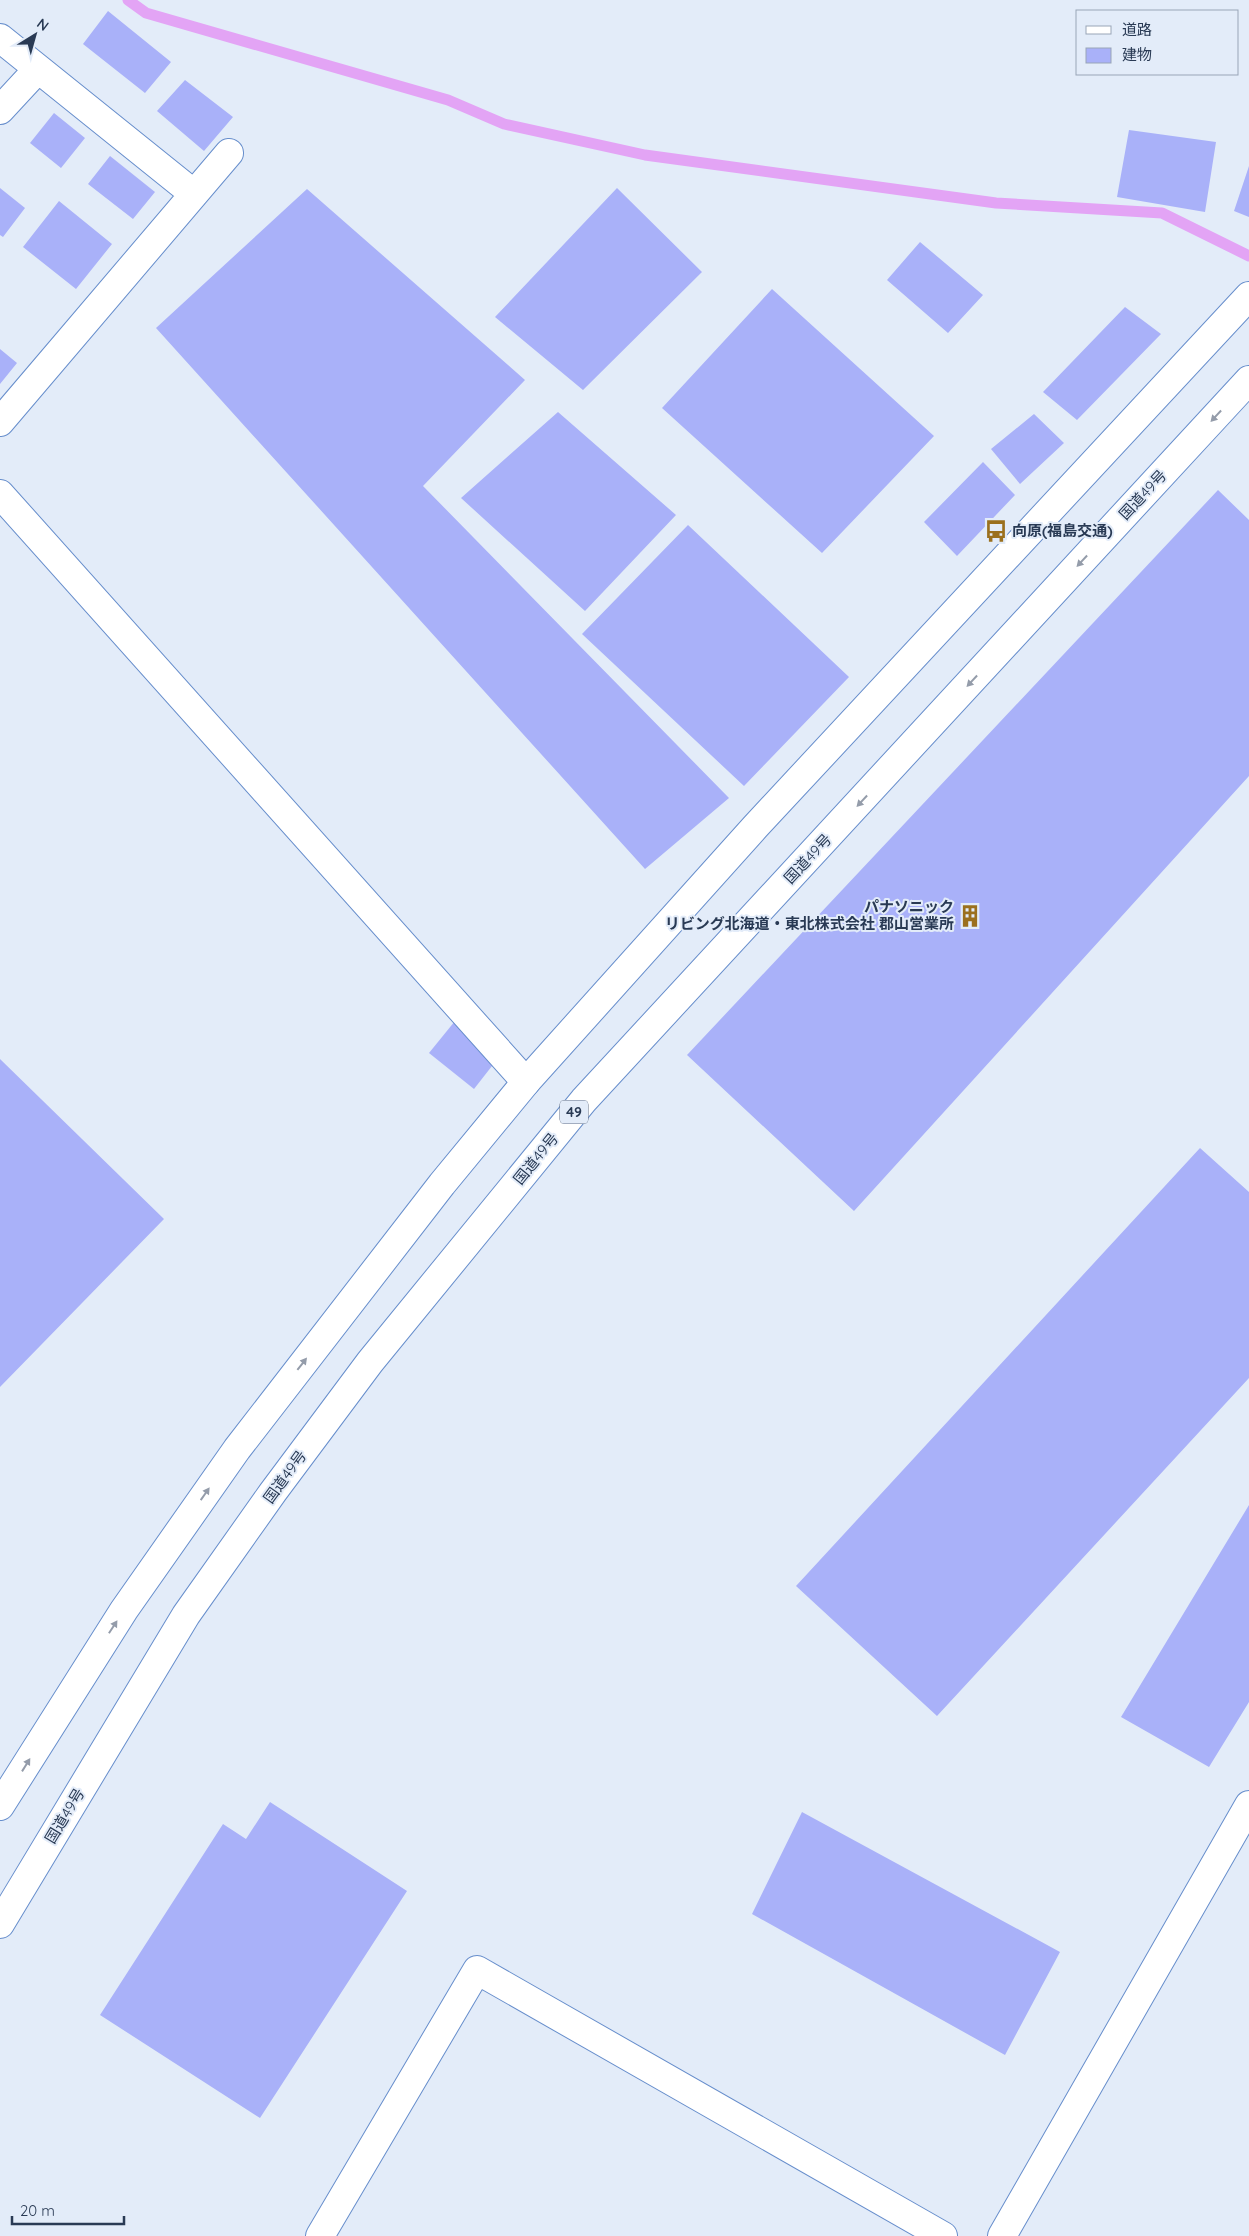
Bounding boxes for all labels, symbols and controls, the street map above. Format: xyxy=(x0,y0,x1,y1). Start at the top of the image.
north arrow xyxy=(10,10,60,60)
legend xyxy=(1076,10,1239,75)
text: N xyxy=(33,14,52,35)
text: 道路 xyxy=(1122,20,1152,39)
text: 建物 xyxy=(1122,45,1152,64)
one-way arrow xyxy=(1210,409,1222,421)
street label: 国道49号 xyxy=(1115,466,1170,523)
bus stop icon: 向原(福島交通) xyxy=(983,518,1009,544)
place label: 向原(福島交通) xyxy=(1012,521,1113,540)
one-way arrow xyxy=(1076,555,1088,567)
one-way arrow xyxy=(966,674,978,686)
one-way arrow xyxy=(856,794,868,806)
street label: 国道49号 xyxy=(780,830,835,887)
place label: パナソニック リビング北海道・東北株式会社 郡山営業所 xyxy=(665,897,954,933)
building icon: パナソニック リビング北海道・東北株式会社 郡山営業所 xyxy=(957,903,983,929)
road number: 49 xyxy=(560,1100,588,1124)
street label: 国道49号 xyxy=(509,1129,562,1188)
one-way arrow xyxy=(297,1358,308,1371)
street label: 国道49号 xyxy=(259,1446,310,1507)
one-way arrow xyxy=(200,1487,210,1501)
one-way arrow xyxy=(108,1621,117,1634)
one-way arrow xyxy=(21,1758,30,1771)
street label: 国道49号 xyxy=(41,1785,88,1847)
scale bar xyxy=(12,2194,125,2226)
text: 20 m xyxy=(20,2201,55,2220)

